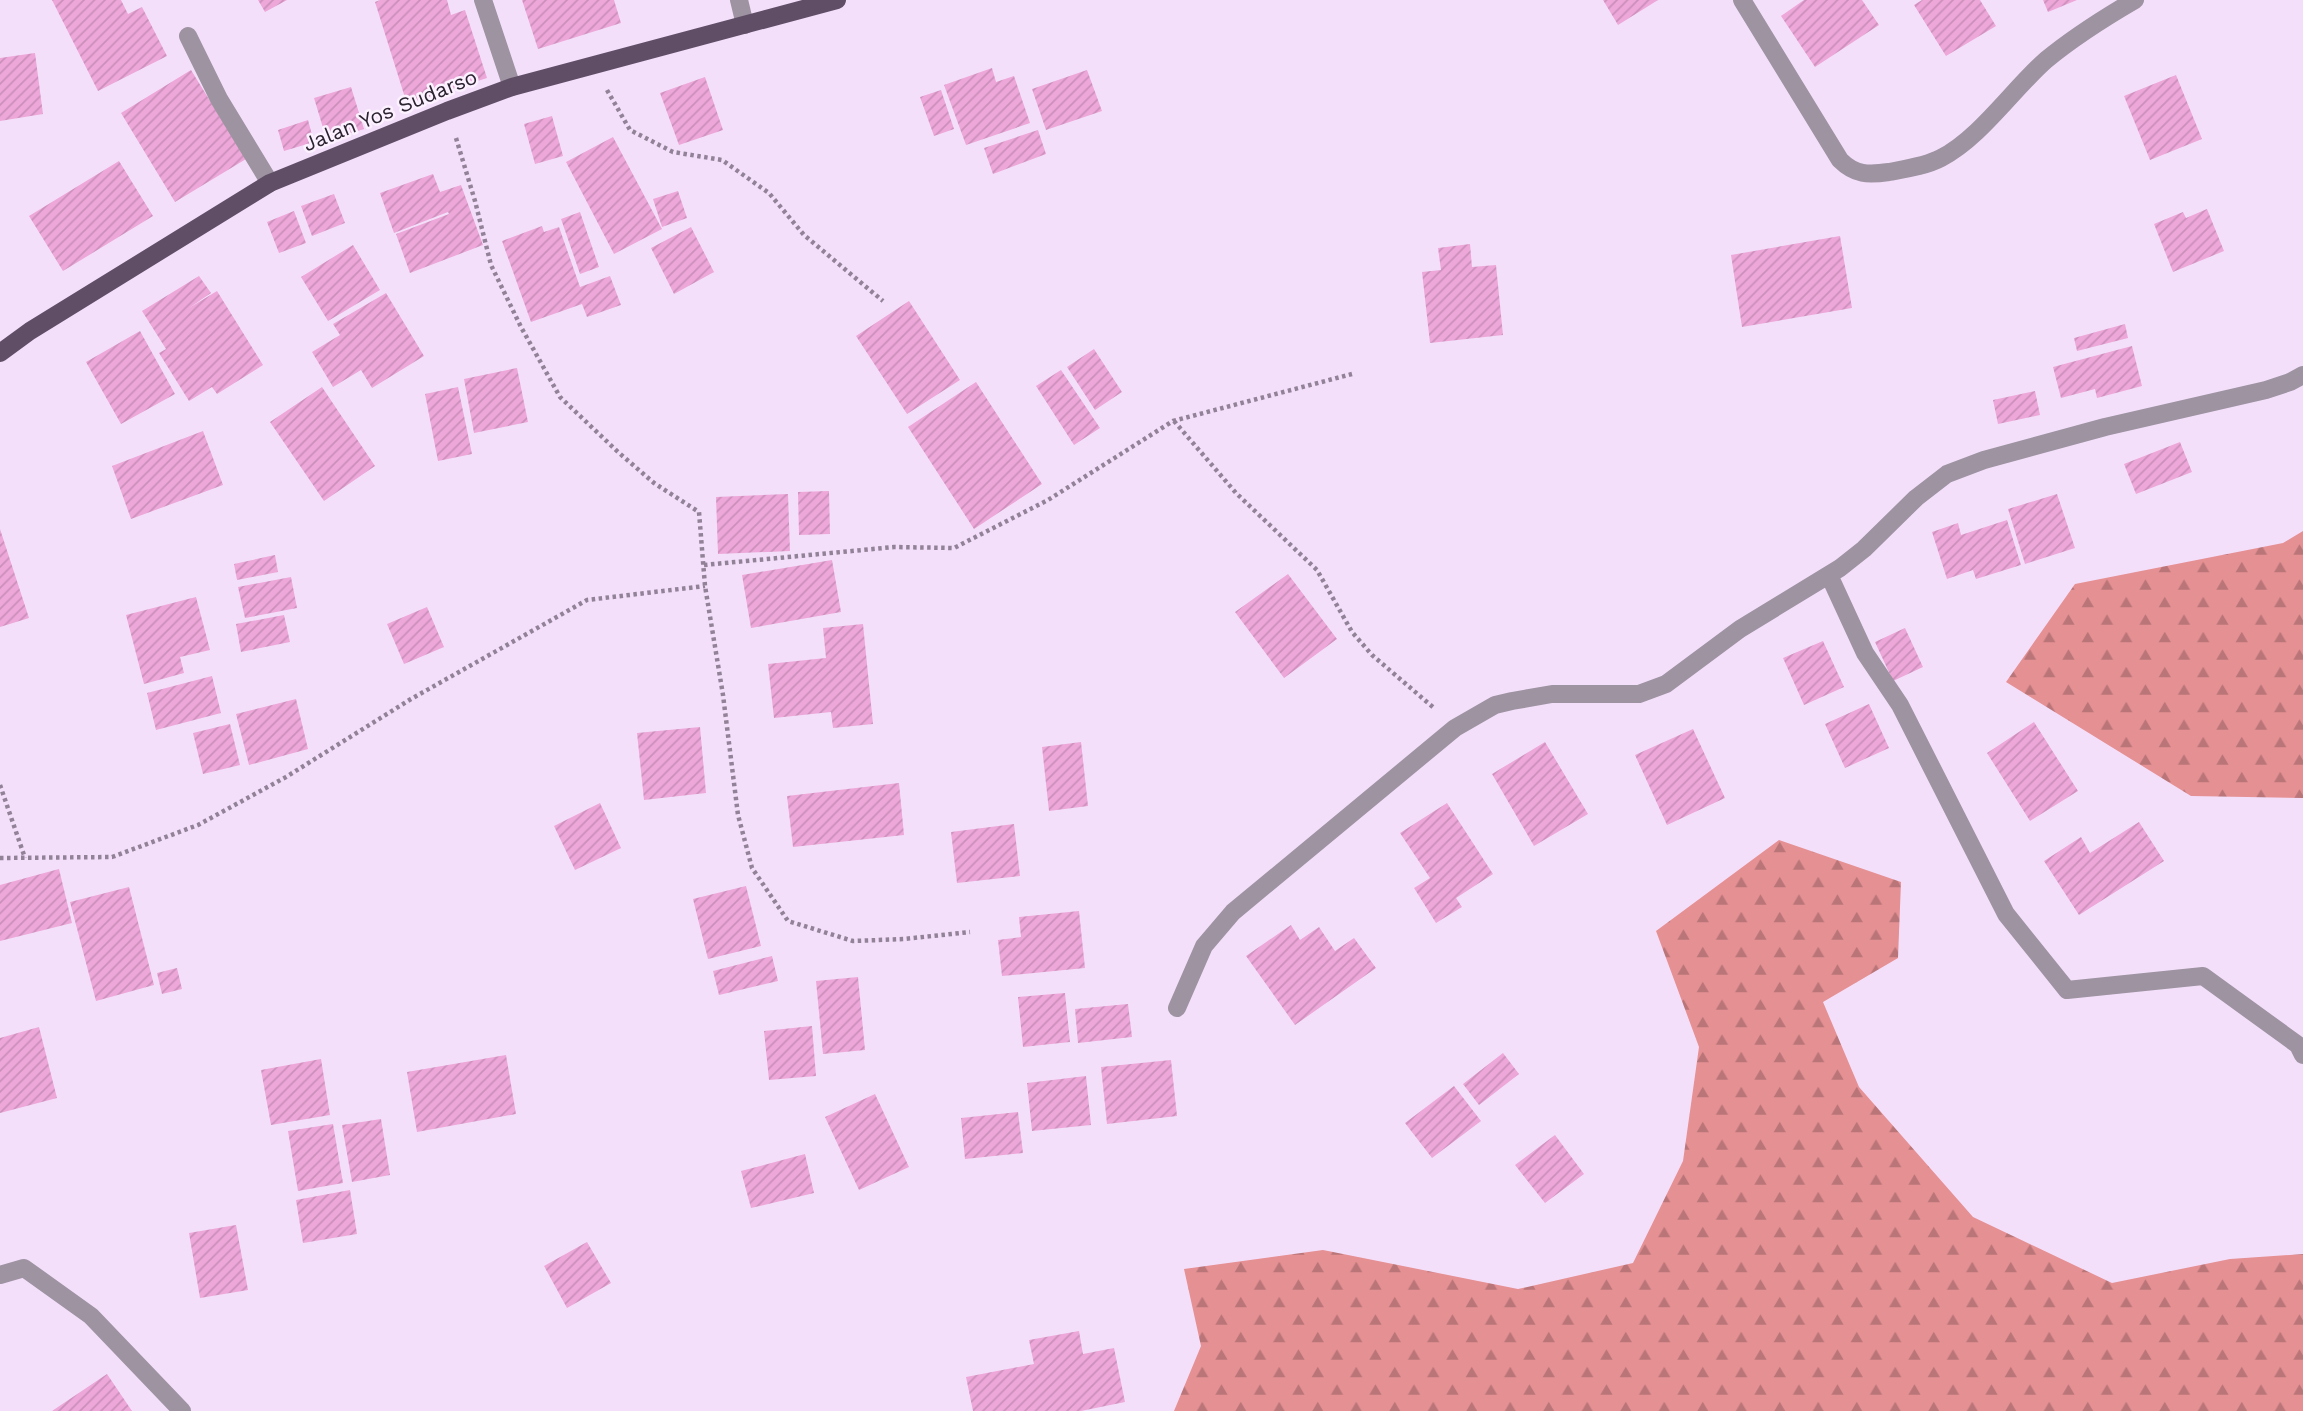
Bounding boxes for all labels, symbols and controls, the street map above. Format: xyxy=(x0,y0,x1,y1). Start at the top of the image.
street label: Jalan Yos Sudarso xyxy=(299,64,481,156)

